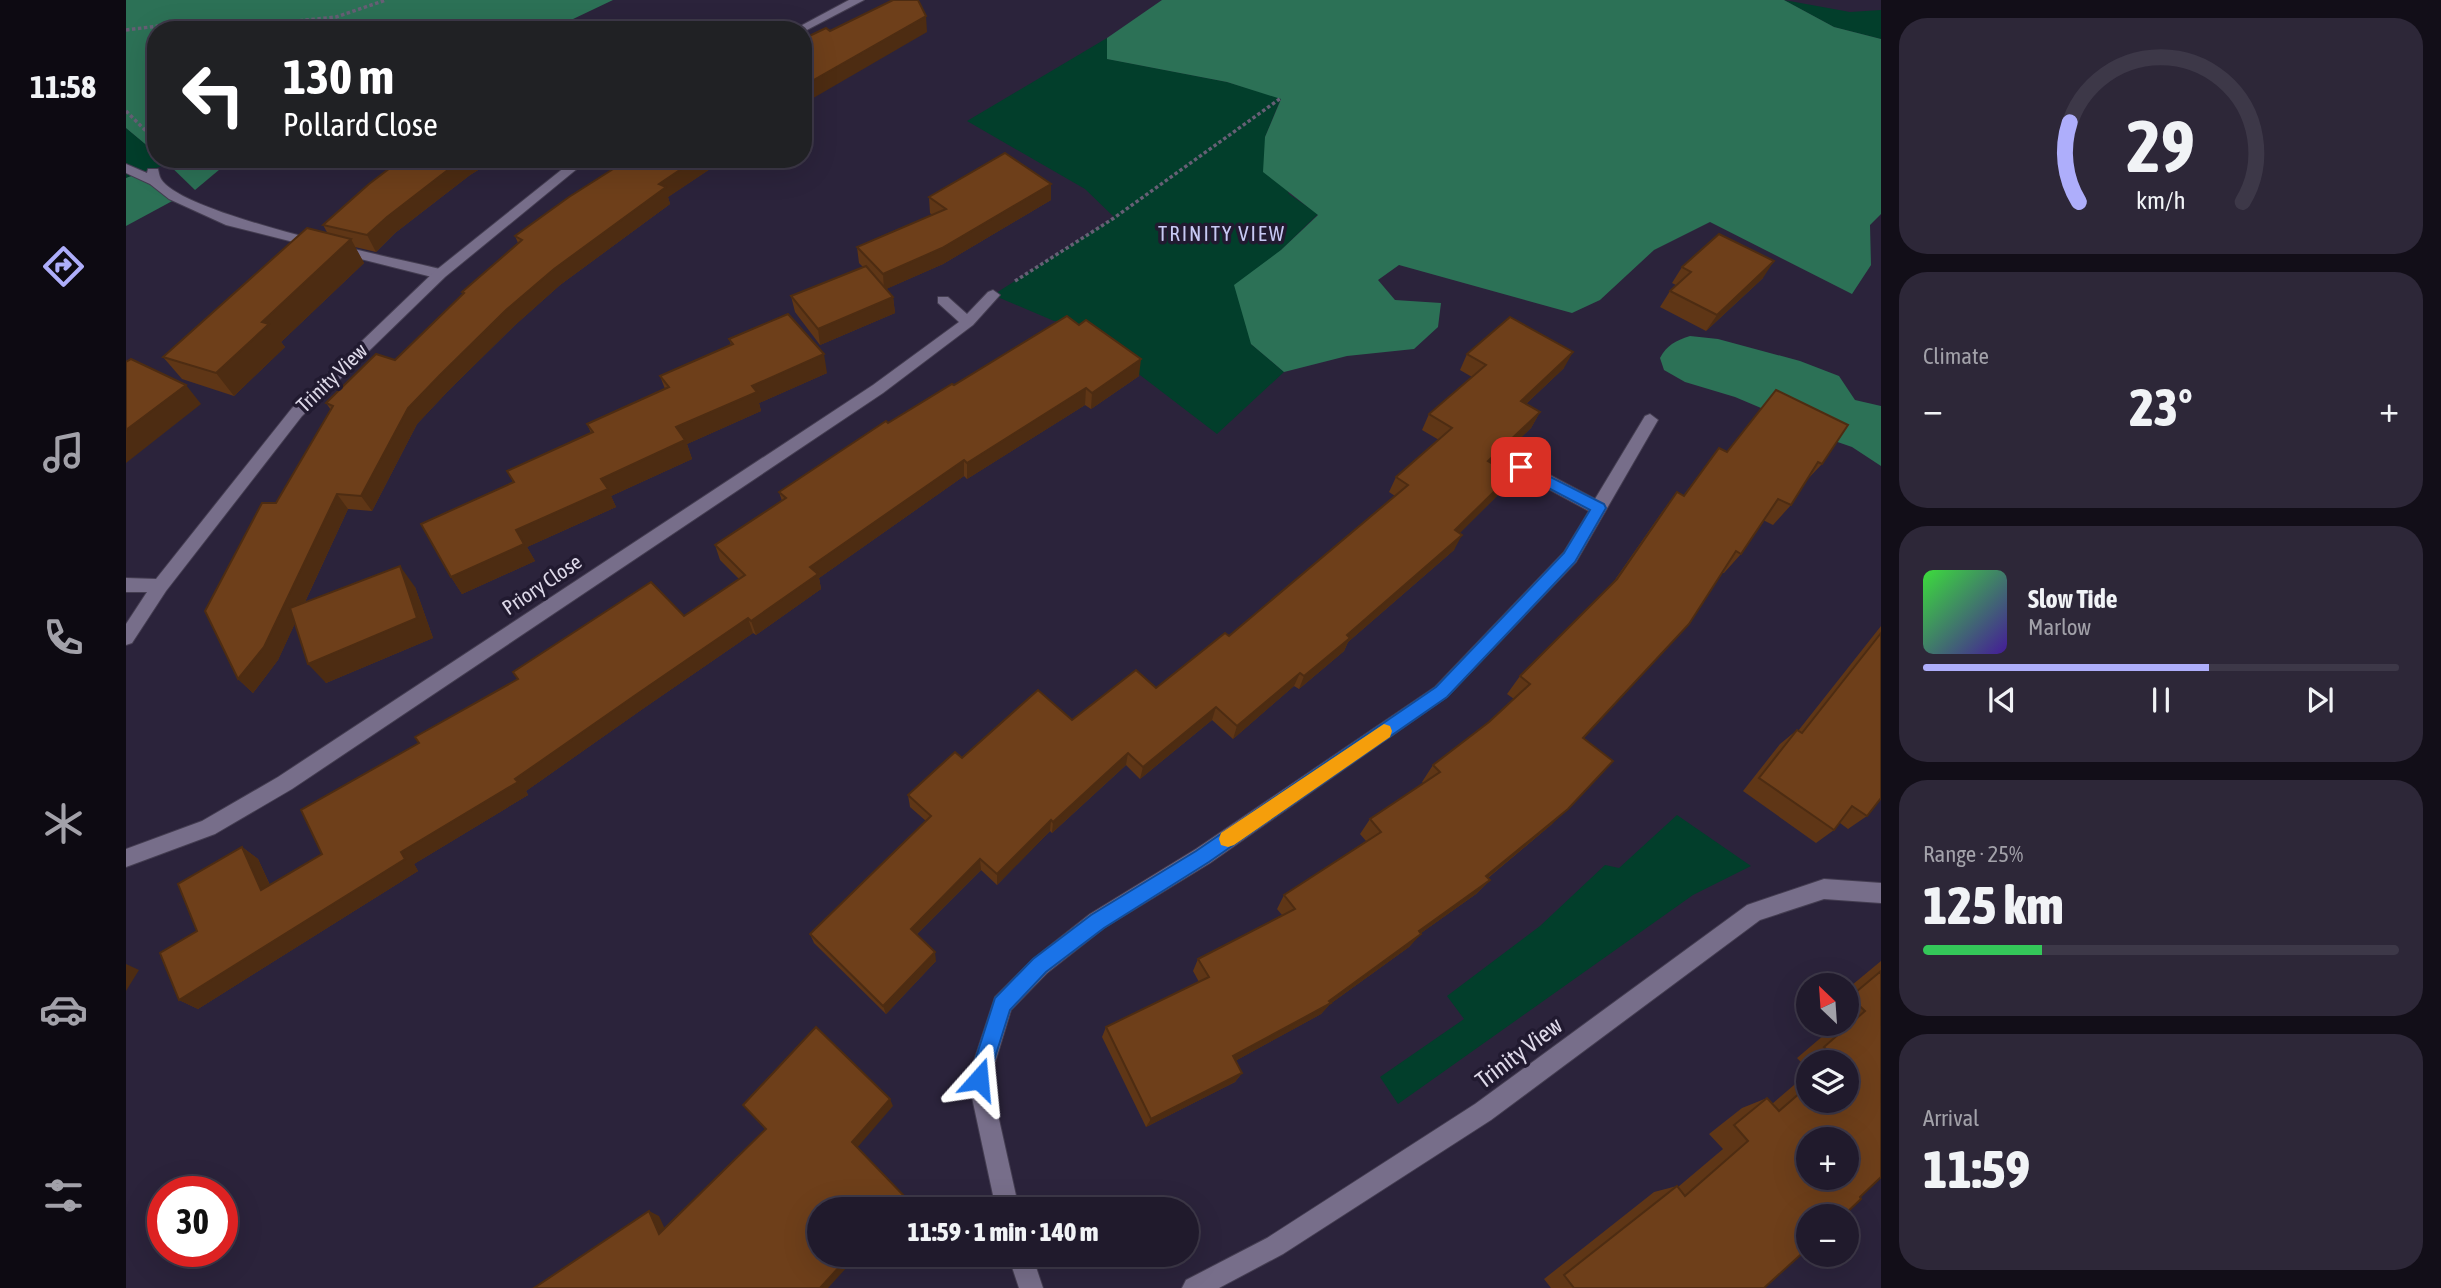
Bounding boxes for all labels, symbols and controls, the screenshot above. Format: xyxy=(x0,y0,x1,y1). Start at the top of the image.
text: 130 m xyxy=(283,48,394,104)
icon: left xyxy=(168,49,259,140)
text: 11:58 xyxy=(30,68,96,105)
text: 29 xyxy=(2127,104,2195,187)
text: Pollard Close xyxy=(283,106,438,143)
text: km/h xyxy=(2136,186,2186,214)
district label: TRINITY VIEW xyxy=(1158,221,1286,245)
icon: directions xyxy=(39,242,88,291)
street label: Trinity View xyxy=(291,338,372,417)
text: Climate xyxy=(1923,343,1989,369)
text: 23° xyxy=(2129,377,2193,437)
text: − xyxy=(1923,387,1943,430)
text: + xyxy=(2379,387,2399,430)
icon: music xyxy=(39,428,88,477)
pin xyxy=(1491,437,1551,497)
icon: arrive xyxy=(1502,448,1540,486)
street label: Priory Close xyxy=(497,549,586,619)
text: Slow Tide xyxy=(2028,584,2118,614)
icon: phone xyxy=(39,613,88,662)
text: Marlow xyxy=(2028,614,2091,640)
icon: previous xyxy=(1983,681,2021,719)
icon: pause xyxy=(2142,681,2180,719)
icon: next xyxy=(2301,681,2339,719)
icon: climate xyxy=(39,799,88,848)
text: Range · 25% xyxy=(1923,841,2023,867)
text: 125 km xyxy=(1923,875,2064,935)
north arrow xyxy=(1796,973,1858,1036)
map controls xyxy=(1796,973,1859,1267)
icon: car xyxy=(39,985,88,1034)
street label: Trinity View xyxy=(1470,1011,1567,1094)
position arrow xyxy=(942,1042,1016,1116)
button: layers xyxy=(1796,1050,1859,1113)
text: Arrival xyxy=(1923,1105,1979,1131)
button: + xyxy=(1796,1127,1859,1190)
text: 11:59 xyxy=(1923,1139,2030,1199)
icon: filters xyxy=(39,1171,88,1220)
speed limit sign: 30 xyxy=(147,1176,238,1267)
button: − xyxy=(1796,1204,1859,1267)
text: 11:59 · 1 min · 140 m xyxy=(908,1217,1098,1247)

